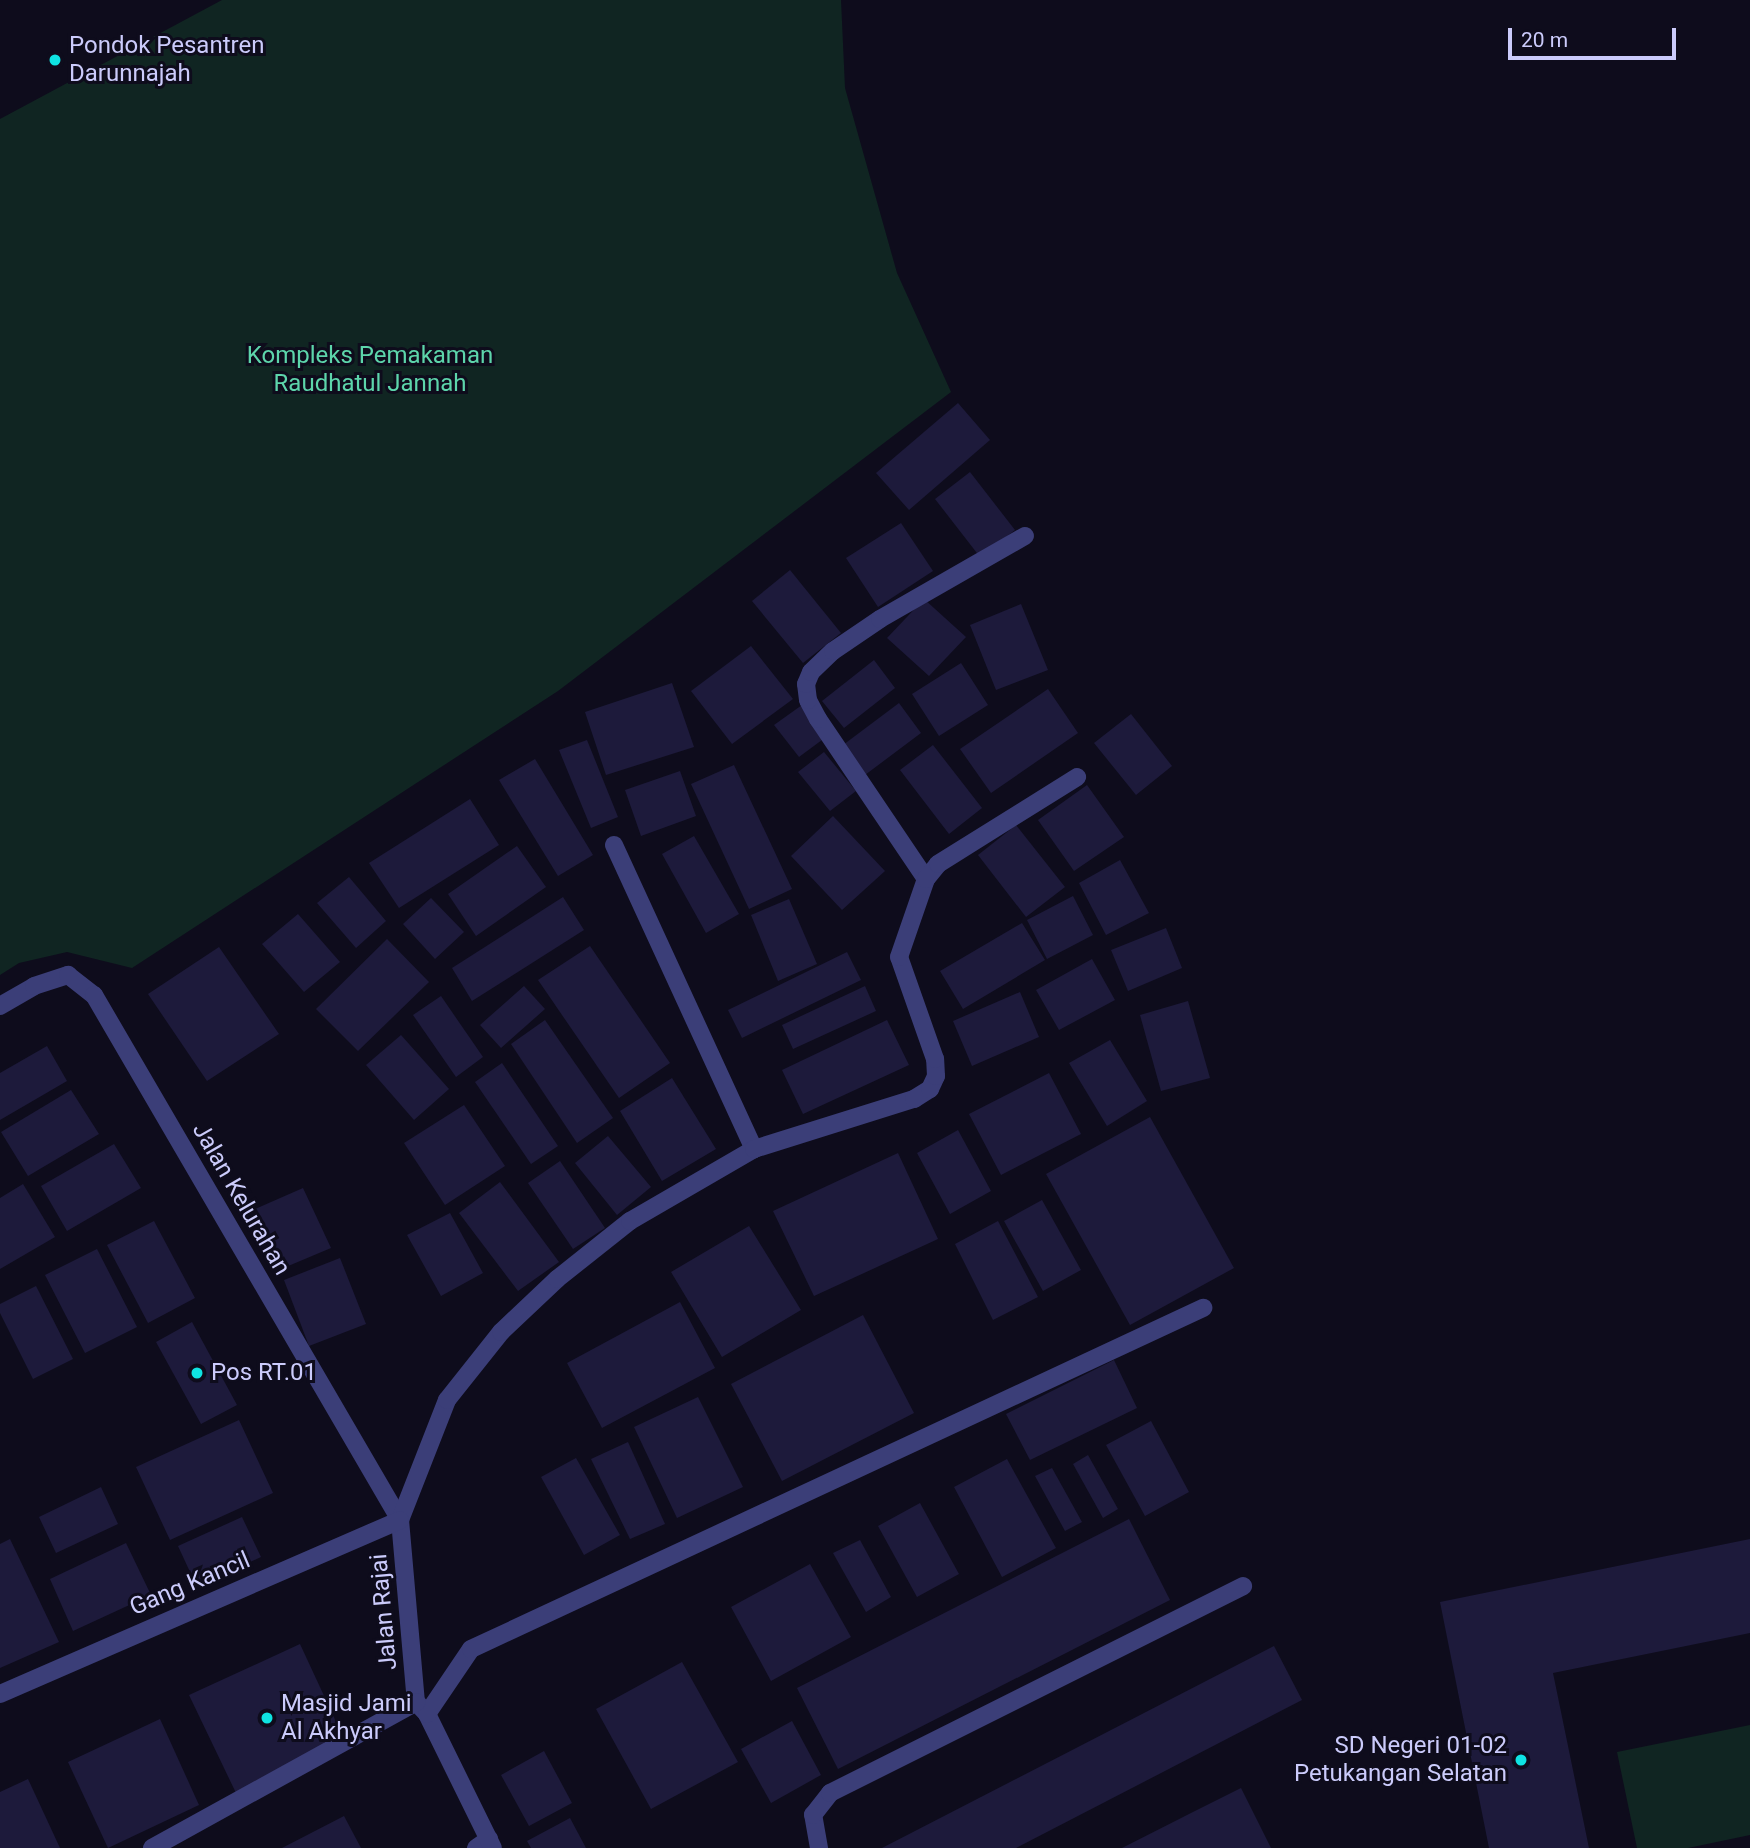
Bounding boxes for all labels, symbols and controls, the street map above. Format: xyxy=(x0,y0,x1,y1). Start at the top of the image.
scale bar xyxy=(1512,14,1680,58)
text: 20 m xyxy=(1521,28,1568,52)
place label: Pondok Pesantren Darunnajah xyxy=(69,32,264,88)
marker: Pondok Pesantren Darunnajah xyxy=(47,52,63,68)
park label: Kompleks Pemakaman Raudhatul Jannah xyxy=(247,342,493,398)
street label: Jalan Kelurahan xyxy=(186,1118,296,1280)
place label: Pos RT.01 xyxy=(211,1359,317,1387)
marker: Pos RT.01 xyxy=(189,1365,205,1381)
street label: Gang Kancil xyxy=(126,1546,254,1622)
street label: Jalan Rajai xyxy=(365,1553,403,1671)
place label: Masjid Jami Al Akhyar xyxy=(281,1690,412,1746)
marker: Masjid Jami Al Akhyar xyxy=(259,1710,275,1726)
place label: SD Negeri 01-02 Petukangan Selatan xyxy=(1294,1732,1507,1788)
marker: SD Negeri 01-02 Petukangan Selatan xyxy=(1513,1752,1529,1768)

